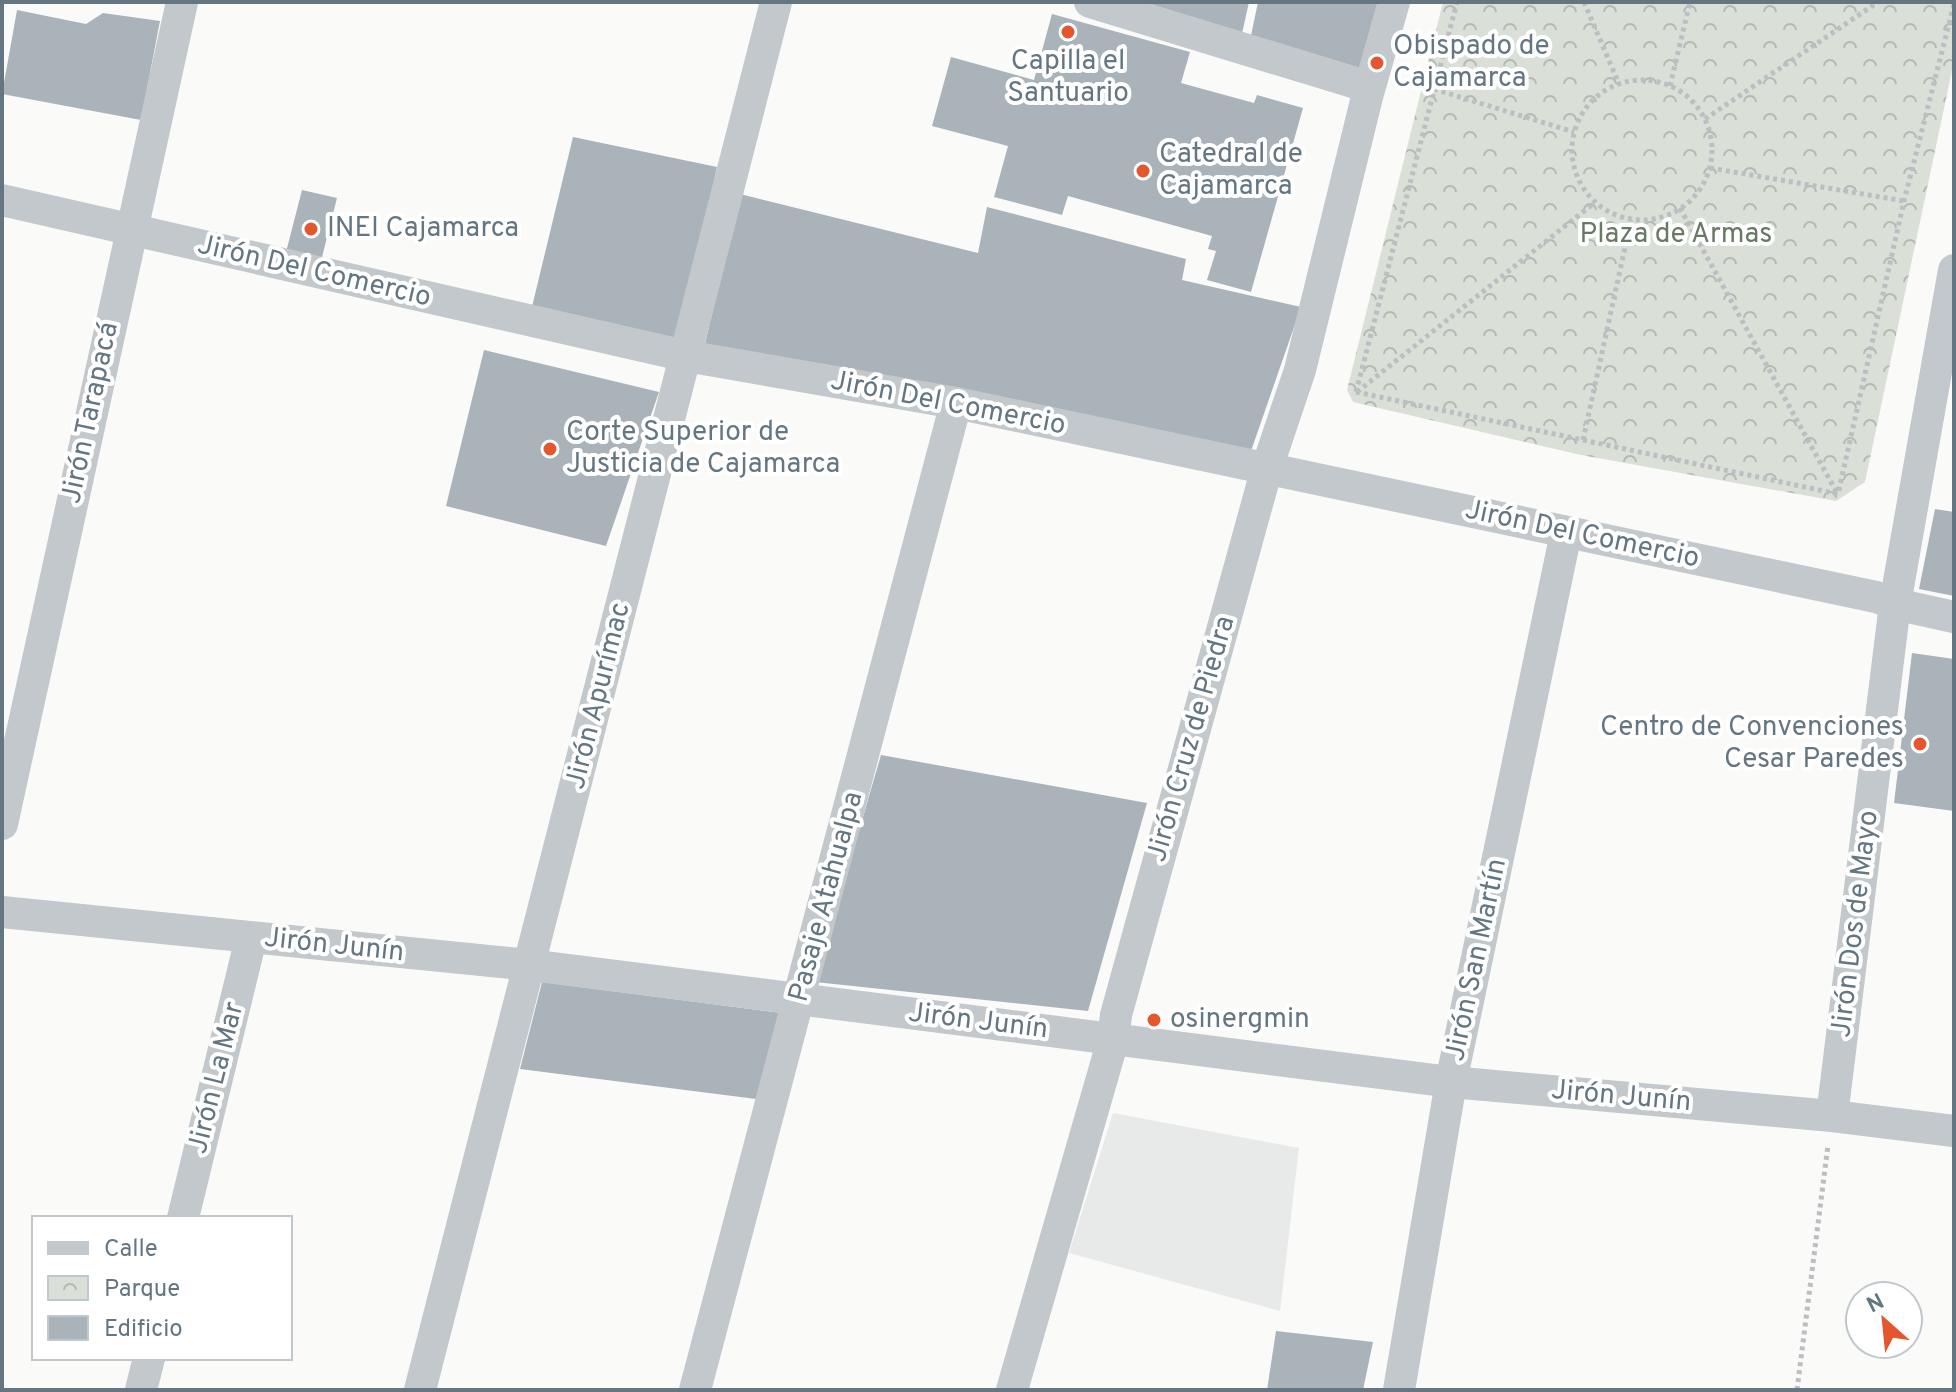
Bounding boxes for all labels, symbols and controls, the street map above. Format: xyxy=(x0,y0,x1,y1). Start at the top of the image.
marker: Capilla el Santuario xyxy=(1059,23,1077,41)
place label: Obispado de Cajamarca xyxy=(1393,29,1550,97)
place label: Capilla el Santuario xyxy=(1007,44,1129,112)
marker: Obispado de Cajamarca xyxy=(1368,54,1386,72)
place label: Catedral de Cajamarca xyxy=(1159,137,1303,205)
marker: Catedral de Cajamarca xyxy=(1134,162,1152,180)
place label: INEI Cajamarca xyxy=(327,211,519,247)
park label: Plaza de Armas xyxy=(1580,217,1772,253)
marker: INEI Cajamarca xyxy=(302,220,320,238)
street label: Jirón Del Comercio xyxy=(194,228,434,316)
street label: Jirón Tarapacá xyxy=(54,319,128,507)
street label: Jirón Del Comercio xyxy=(827,364,1069,444)
place label: Corte Superior de Justicia de Cajamarca xyxy=(566,415,840,483)
marker: Corte Superior de Justicia de Cajamarca xyxy=(541,440,559,458)
street label: Jirón Del Comercio xyxy=(1462,493,1702,577)
street label: Jirón Apurímac xyxy=(558,599,640,793)
street label: Jirón Cruz de Piedra xyxy=(1140,612,1244,866)
place label: Centro de Convenciones Cesar Paredes xyxy=(1600,710,1904,778)
marker: Centro de Convenciones Cesar Paredes xyxy=(1911,735,1929,753)
street label: Pasaje Atahualpa xyxy=(782,788,872,1006)
street label: Jirón Dos de Mayo xyxy=(1824,808,1888,1040)
street label: Jirón San Martín xyxy=(1438,855,1516,1065)
street label: Jirón Junín xyxy=(262,921,406,971)
street label: Jirón Junín xyxy=(906,996,1050,1048)
street label: Jirón La Mar xyxy=(181,998,253,1158)
place label: osinergmin xyxy=(1170,1002,1310,1038)
marker: osinergmin xyxy=(1145,1011,1163,1029)
street label: Jirón Junín xyxy=(1549,1073,1693,1121)
legend xyxy=(32,1216,292,1360)
text: Calle xyxy=(104,1235,158,1265)
text: Parque xyxy=(104,1275,180,1305)
north arrow xyxy=(1844,1280,1924,1360)
text: N xyxy=(1863,1289,1889,1320)
text: Edificio xyxy=(104,1315,183,1345)

